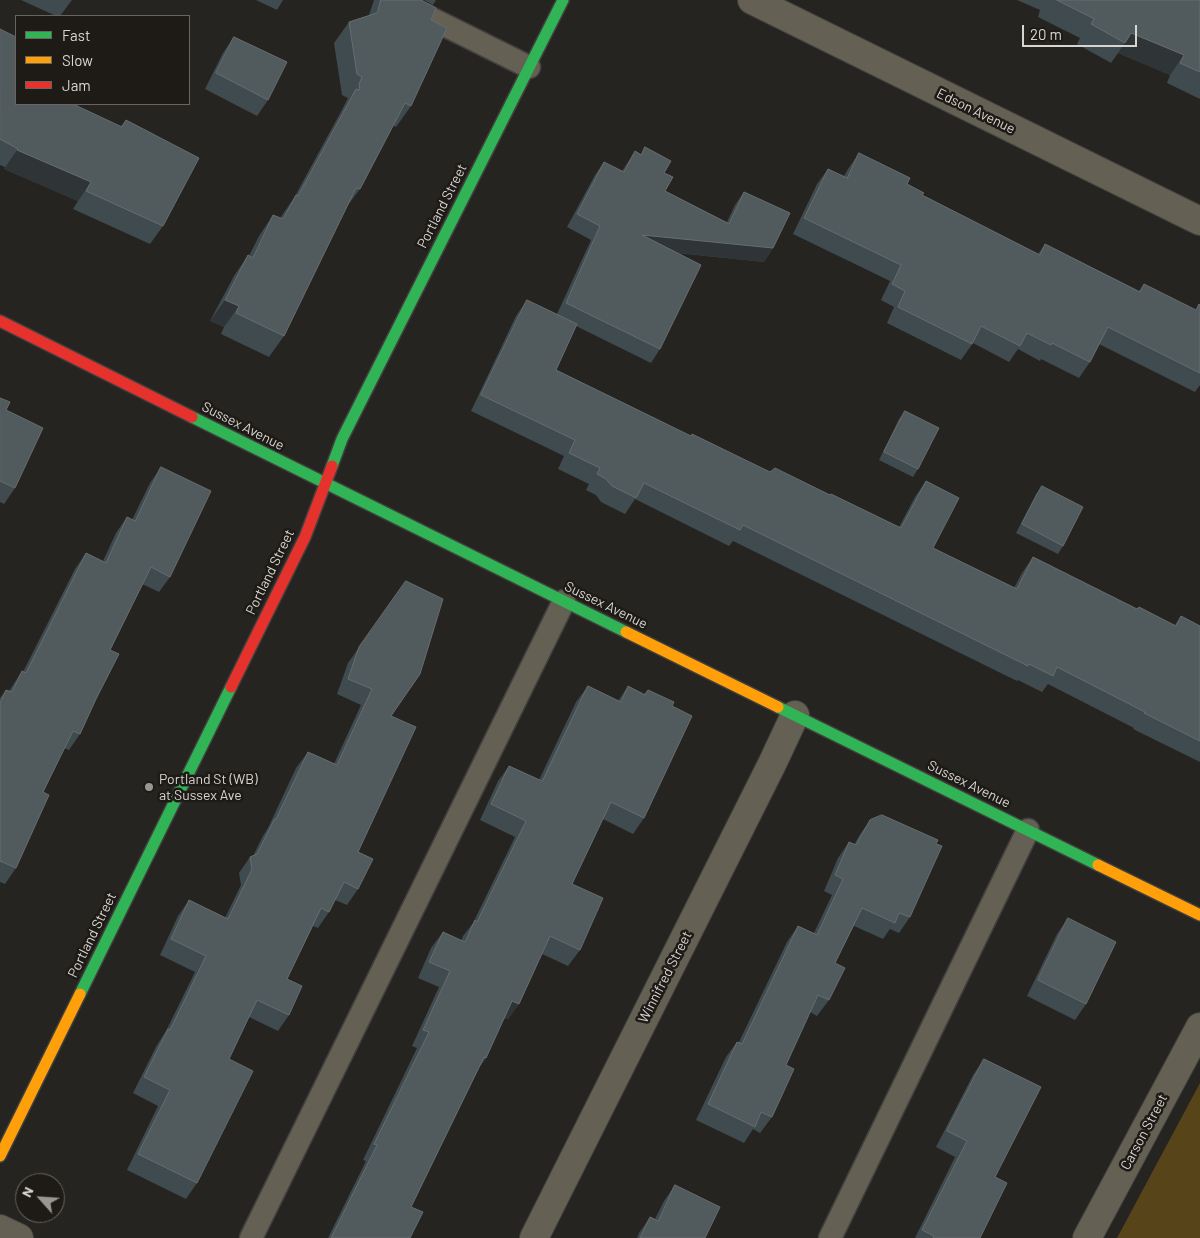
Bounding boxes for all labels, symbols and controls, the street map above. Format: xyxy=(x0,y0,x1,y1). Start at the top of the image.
legend xyxy=(15,15,190,105)
scale bar xyxy=(1025,15,1140,47)
text: 20 m xyxy=(1030,25,1062,43)
text: Fast xyxy=(62,26,90,44)
text: Slow xyxy=(62,51,93,69)
text: Jam xyxy=(62,76,91,94)
street label: Edson Avenue xyxy=(934,85,1018,137)
street label: Portland Street xyxy=(414,161,470,251)
street label: Sussex Avenue xyxy=(199,398,287,454)
street label: Portland Street xyxy=(242,527,298,617)
street label: Sussex Avenue xyxy=(562,578,650,632)
street label: Sussex Avenue xyxy=(925,757,1013,811)
place label: Portland St (WB) at Sussex Ave xyxy=(159,771,258,804)
marker: Portland St (WB) at Sussex Ave xyxy=(143,781,155,793)
street label: Portland Street xyxy=(64,890,120,980)
street label: Winnifred Street xyxy=(635,928,695,1026)
street label: Carson Street xyxy=(1117,1091,1171,1173)
north arrow xyxy=(15,1173,65,1223)
text: N xyxy=(17,1184,37,1200)

